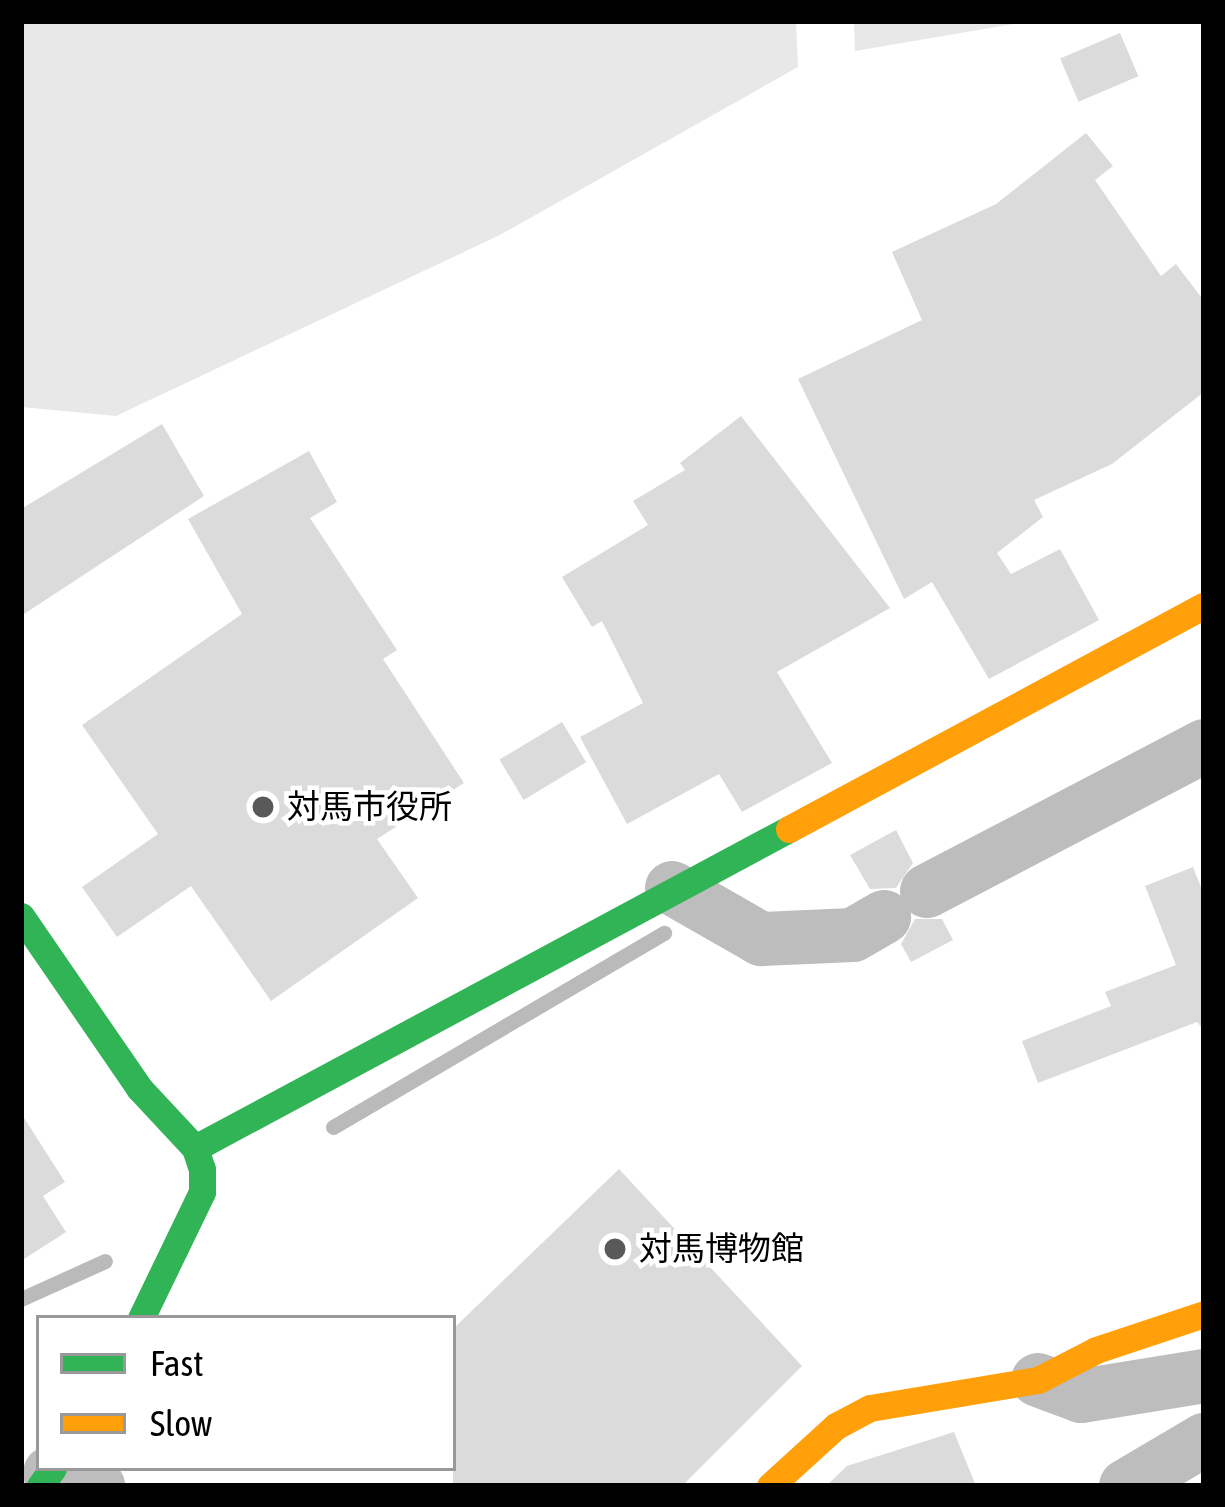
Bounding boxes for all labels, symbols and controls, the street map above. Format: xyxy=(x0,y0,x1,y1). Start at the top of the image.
place label: 対馬市役所 xyxy=(287,787,452,827)
marker: 対馬市役所 xyxy=(250,794,276,820)
place label: 対馬博物館 xyxy=(639,1229,804,1269)
marker: 対馬博物館 xyxy=(602,1236,628,1262)
legend xyxy=(36,1315,456,1471)
text: Fast xyxy=(150,1342,204,1384)
text: Slow xyxy=(150,1402,212,1444)

